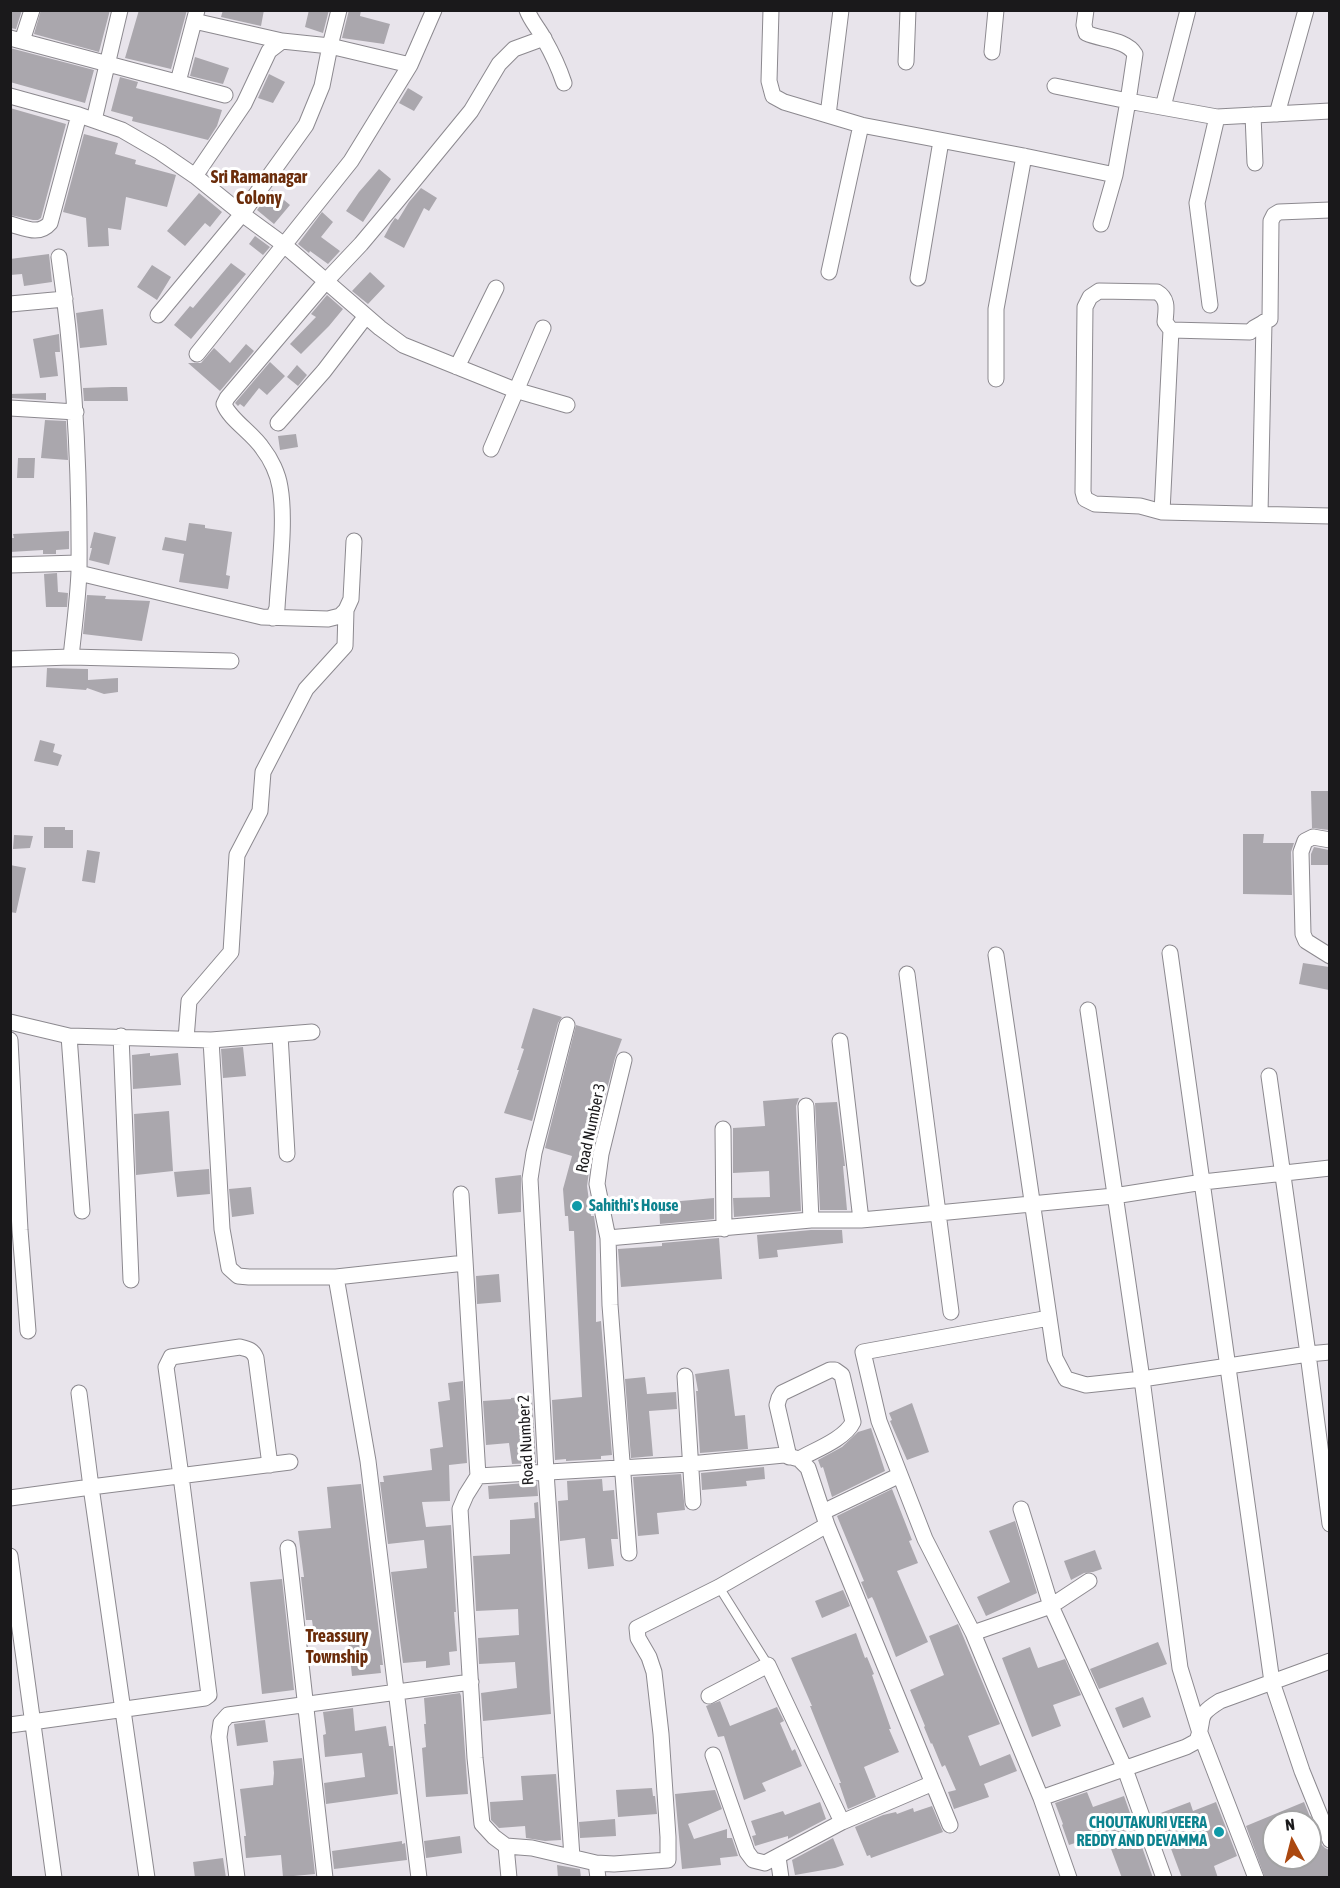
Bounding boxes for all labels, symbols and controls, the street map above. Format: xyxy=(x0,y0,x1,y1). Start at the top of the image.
district label: Sri Ramanagar Colony xyxy=(211,166,307,208)
street label: Road Number 3 xyxy=(572,1082,610,1174)
place label: Sahithi's House xyxy=(589,1196,679,1216)
marker: Sahithi's House xyxy=(570,1199,584,1213)
street label: Road Number 2 xyxy=(514,1394,538,1486)
district label: Treassury Township xyxy=(306,1625,368,1668)
north arrow xyxy=(1262,1810,1322,1870)
place label: CHOUTAKURI VEERA REDDY AND DEVAMMA xyxy=(1077,1813,1207,1851)
text: N xyxy=(1284,1815,1296,1834)
marker: CHOUTAKURI VEERA REDDY AND DEVAMMA xyxy=(1212,1825,1226,1839)

